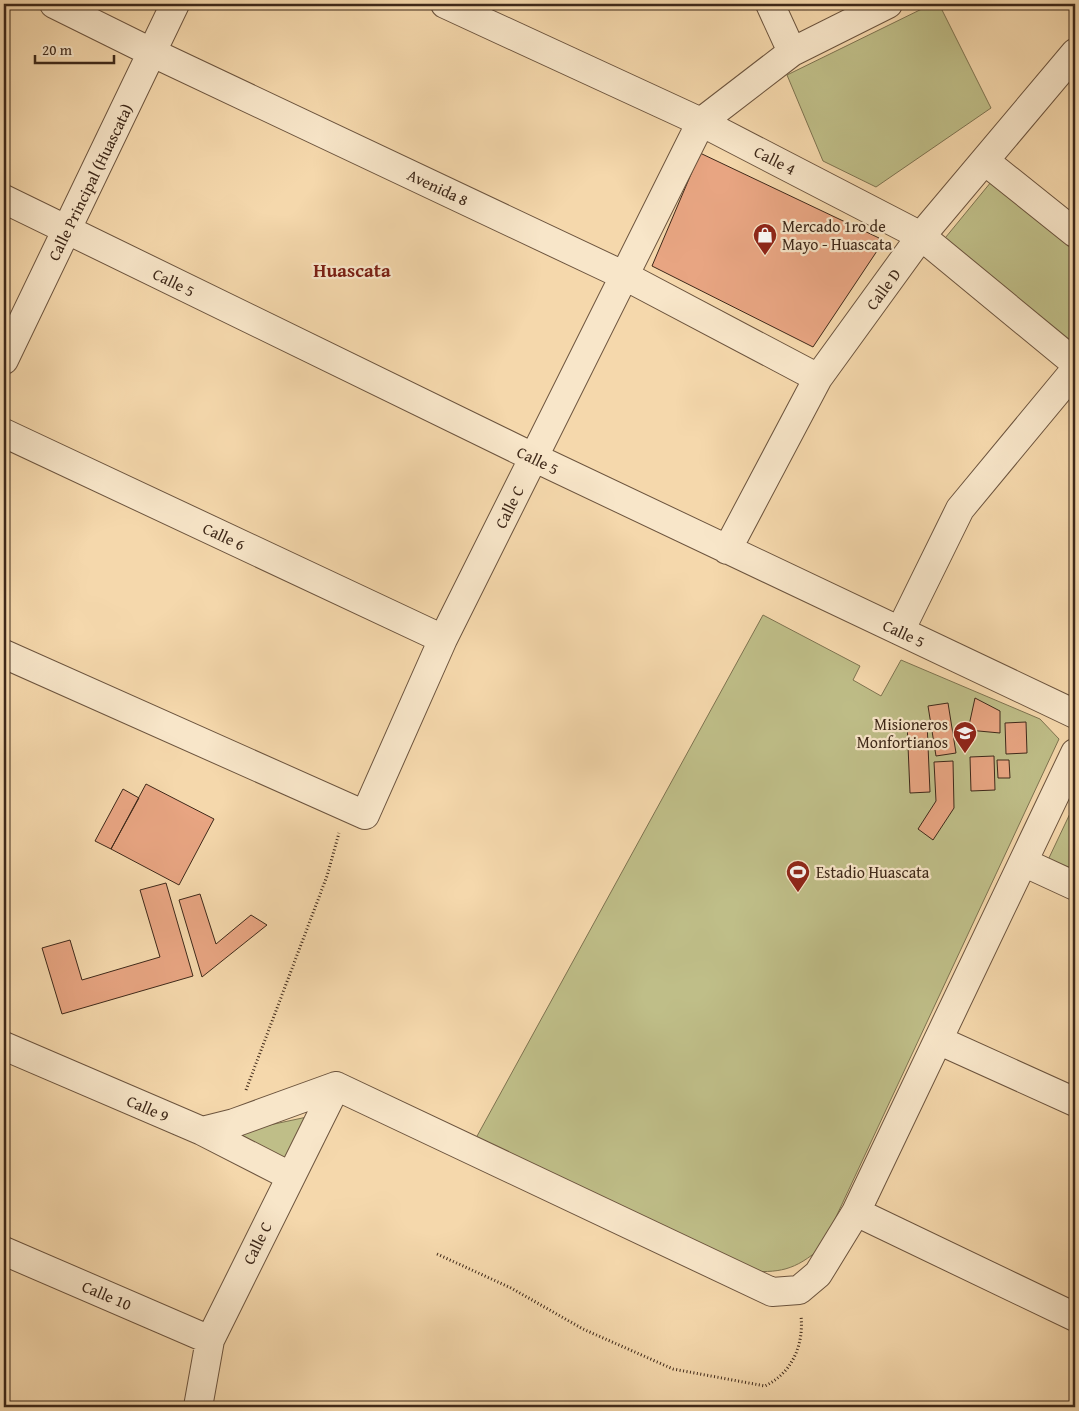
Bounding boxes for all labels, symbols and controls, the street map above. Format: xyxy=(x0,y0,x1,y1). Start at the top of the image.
scale bar xyxy=(35,32,114,64)
text: 20 m xyxy=(42,39,73,60)
street label: Calle Principal (Huascata) xyxy=(41,99,139,265)
street label: Calle 4 xyxy=(750,139,800,181)
street label: Avenida 8 xyxy=(404,162,473,212)
place label: Mercado 1ro de Mayo - Huascata xyxy=(782,214,893,256)
shop icon: Mercado 1ro de Mayo - Huascata xyxy=(752,222,778,256)
district label: Huascata xyxy=(313,256,391,284)
street label: Calle 5 xyxy=(149,262,199,302)
street label: Calle D xyxy=(860,263,906,315)
street label: Calle 5 xyxy=(513,440,563,480)
street label: Calle C xyxy=(488,481,530,532)
street label: Calle 6 xyxy=(199,516,249,556)
street label: Calle 5 xyxy=(879,613,929,653)
place label: Misioneros Monfortianos xyxy=(857,712,948,754)
school or university icon: Misioneros Monfortianos xyxy=(952,720,978,754)
sports icon: Estadio Huascata xyxy=(785,859,811,893)
place label: Estadio Huascata xyxy=(816,860,930,884)
street label: Calle 9 xyxy=(123,1088,173,1128)
street label: Calle C xyxy=(236,1217,278,1268)
street label: Calle 10 xyxy=(79,1274,136,1316)

